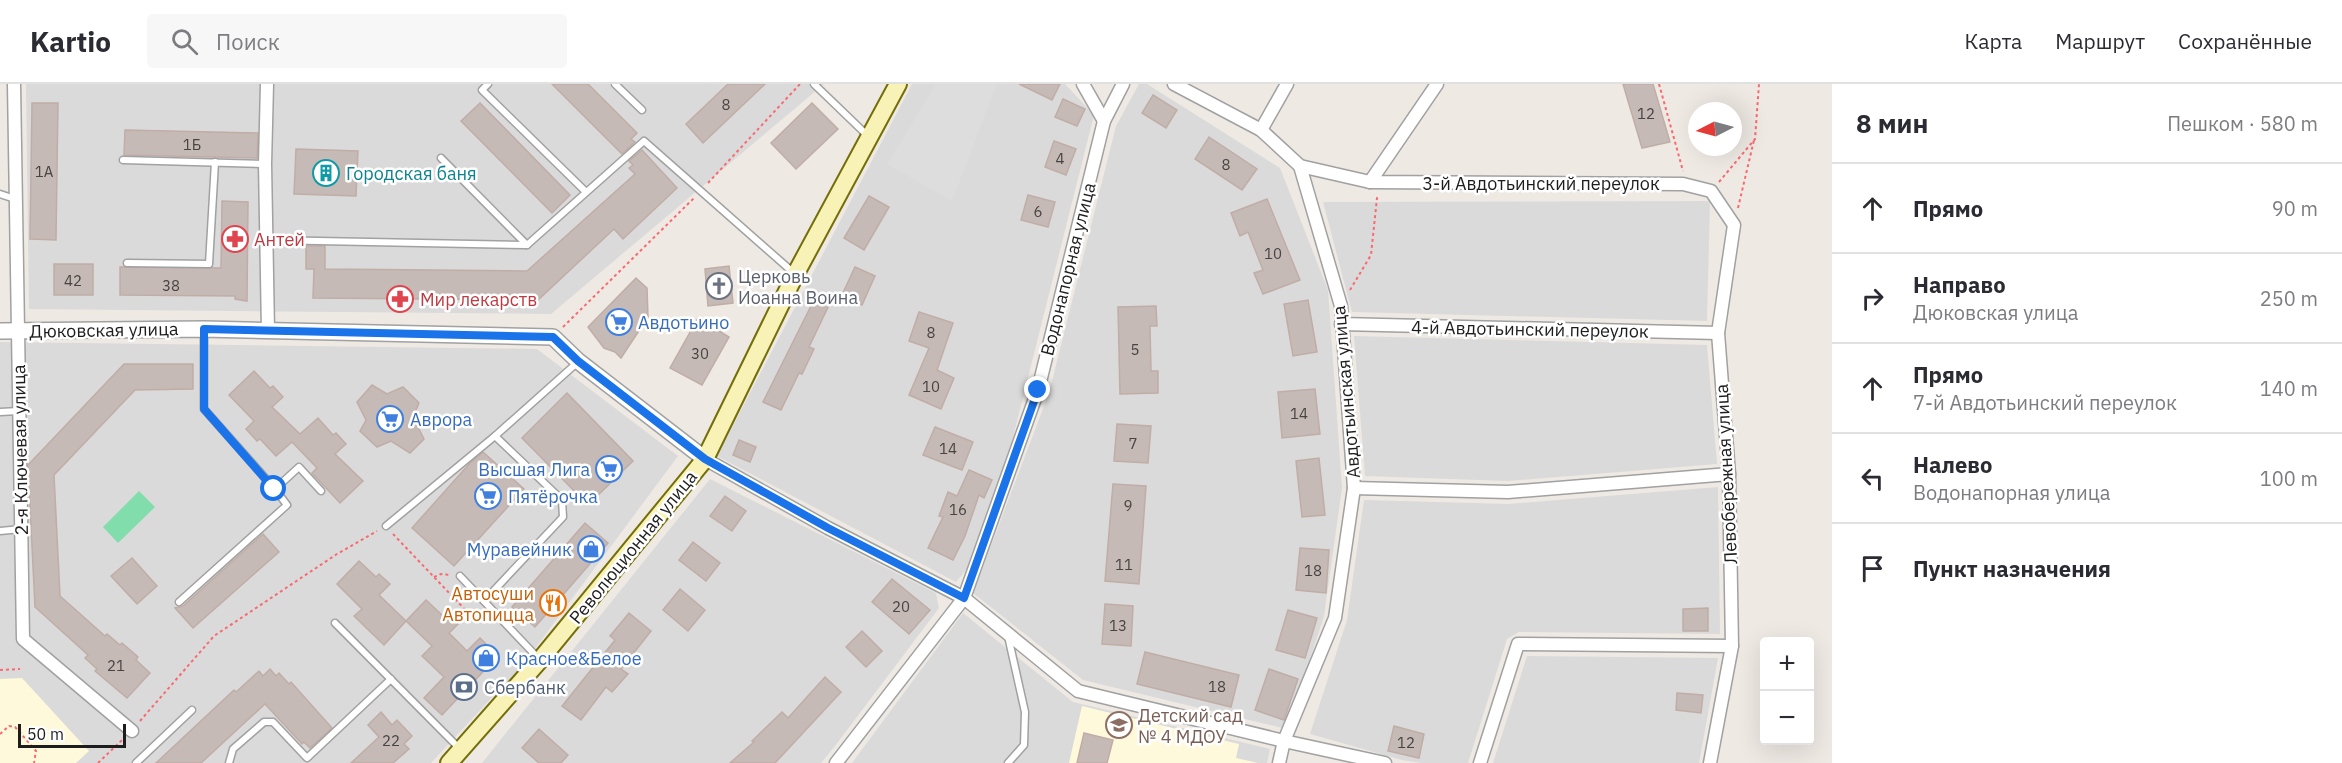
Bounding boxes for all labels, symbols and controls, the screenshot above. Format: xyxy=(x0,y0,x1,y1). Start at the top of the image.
search box xyxy=(147,14,567,68)
text: Kartio xyxy=(30,23,111,60)
icon: search xyxy=(168,25,201,58)
text: Поиск xyxy=(216,27,280,56)
text: Карта xyxy=(1964,27,2022,55)
text: Маршрут xyxy=(2055,27,2145,55)
text: Сохранённые xyxy=(2178,27,2312,55)
house number: 8 xyxy=(721,95,731,114)
north arrow xyxy=(1688,102,1742,156)
house number: 12 xyxy=(1637,104,1655,123)
text: 8 мин xyxy=(1856,106,1928,140)
text: Пешком · 580 m xyxy=(2167,110,2318,137)
house number: 1Б xyxy=(183,135,201,154)
house number: 4 xyxy=(1055,149,1065,168)
house number: 8 xyxy=(1221,155,1231,174)
building icon: Городская баня xyxy=(311,158,341,188)
house number: 1А xyxy=(35,162,54,181)
place label: Городская баня xyxy=(346,162,477,185)
street label: 3-й Авдотьинский переулок xyxy=(1422,172,1660,195)
street label: Водонапорная улица xyxy=(1035,180,1101,358)
icon: ahead xyxy=(1856,192,1889,225)
text: Прямо xyxy=(1913,194,1983,223)
text: 90 m xyxy=(2272,195,2318,222)
house number: 6 xyxy=(1033,202,1043,221)
pharmacy icon: Антей xyxy=(220,224,250,254)
place label: Антей xyxy=(254,228,305,251)
house number: 10 xyxy=(1264,244,1282,263)
place label: Церковь Иоанна Воина xyxy=(738,265,858,309)
text: Направо xyxy=(1913,270,2006,299)
house number: 42 xyxy=(64,271,82,290)
church icon: Церковь Иоанна Воина xyxy=(704,271,734,301)
house number: 38 xyxy=(162,276,180,295)
icon: right xyxy=(1856,282,1889,315)
pharmacy icon: Мир лекарств xyxy=(385,284,415,314)
text: 250 m xyxy=(2260,285,2318,312)
place label: Мир лекарств xyxy=(420,288,537,311)
text: Дюковская улица xyxy=(1913,299,2079,326)
street label: Авдотьинская улица xyxy=(1327,304,1365,479)
supermarket icon: Авдотьино xyxy=(604,307,634,337)
place label: Авдотьино xyxy=(638,311,729,334)
street label: 4-й Авдотьинский переулок xyxy=(1411,315,1649,343)
street label: Дюковская улица xyxy=(29,317,179,343)
house number: 8 xyxy=(926,323,936,342)
house number: 5 xyxy=(1130,340,1140,359)
house number: 30 xyxy=(691,344,709,363)
text: Прямо xyxy=(1913,360,1983,389)
street label: 2-я Ключевая улица xyxy=(7,364,33,536)
icon: ahead xyxy=(1856,372,1889,405)
text: 140 m xyxy=(2260,375,2318,402)
route end xyxy=(1024,376,1050,402)
house number: 10 xyxy=(922,377,940,396)
street label: Левобережная улица xyxy=(1710,383,1742,565)
text: 7-й Авдотьинский переулок xyxy=(1913,389,2177,416)
supermarket icon: Аврора xyxy=(375,404,405,434)
house number: 14 xyxy=(1290,404,1308,423)
place label: Аврора xyxy=(410,408,473,431)
house number: 7 xyxy=(1128,434,1138,453)
house number: 14 xyxy=(939,439,957,458)
text: Налево xyxy=(1913,450,1992,479)
supermarket icon: Высшая Лига xyxy=(594,454,624,484)
place label: Высшая Лига xyxy=(478,458,590,481)
icon: left xyxy=(1856,462,1889,495)
street label: Революционная улица xyxy=(564,465,702,628)
text: 100 m xyxy=(2260,465,2318,492)
route start xyxy=(260,475,286,501)
text: Водонапорная улица xyxy=(1913,479,2110,506)
supermarket icon: Пятёрочка xyxy=(473,481,503,511)
place label: Пятёрочка xyxy=(508,485,598,508)
house number: 9 xyxy=(1123,496,1133,515)
house number: 16 xyxy=(949,500,967,519)
shop icon: Муравейник xyxy=(576,534,606,564)
place label: Муравейник xyxy=(467,538,572,561)
icon: arrive xyxy=(1856,552,1889,585)
text: Пункт назначения xyxy=(1913,554,2111,583)
house number: 11 xyxy=(1115,555,1133,574)
house number: 18 xyxy=(1304,561,1322,580)
place label: Автосуши Автопицца xyxy=(442,582,534,626)
restaurant icon: Автосуши Автопицца xyxy=(538,588,568,618)
house number: 20 xyxy=(892,597,910,616)
house number: 13 xyxy=(1109,616,1127,635)
map controls xyxy=(1760,637,1814,745)
button: + xyxy=(1760,637,1814,691)
shop icon: Красное&Белое xyxy=(471,643,501,673)
place label: Красное&Белое xyxy=(506,647,642,670)
house number: 21 xyxy=(107,656,125,675)
bank icon: Сбербанк xyxy=(449,672,479,702)
place label: Сбербанк xyxy=(484,676,566,699)
house number: 18 xyxy=(1208,677,1226,696)
button: − xyxy=(1760,691,1814,745)
place label: Детский сад № 4 МДОУ xyxy=(1138,704,1243,748)
school or university icon: Детский сад № 4 МДОУ xyxy=(1104,710,1134,740)
scale bar xyxy=(18,721,126,748)
text: 50 m xyxy=(27,724,64,744)
house number: 22 xyxy=(382,731,400,750)
house number: 12 xyxy=(1397,733,1415,752)

